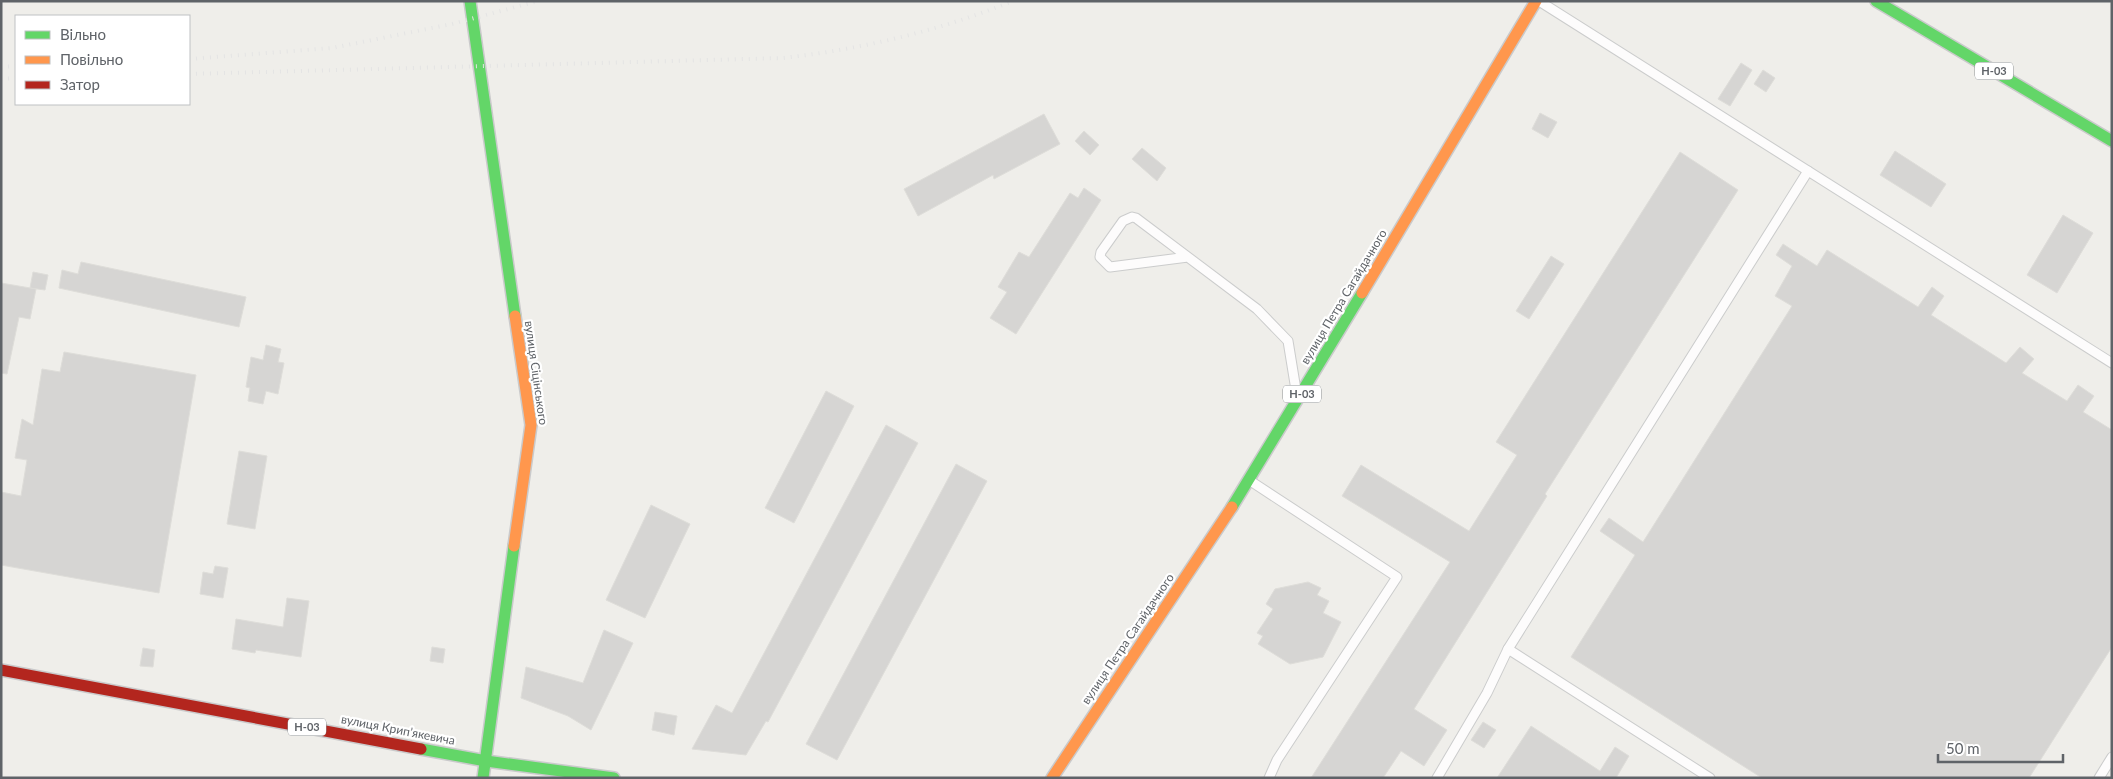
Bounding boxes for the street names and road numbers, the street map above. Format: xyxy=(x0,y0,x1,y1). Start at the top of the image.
road number: Н-03 xyxy=(1975,62,2013,80)
street label: вулиця Петра Сагайдачного xyxy=(1297,226,1390,367)
street label: вулиця Сіцінського xyxy=(522,320,551,426)
road number: Н-03 xyxy=(1283,386,1321,402)
street label: вулиця Петра Сагайдачного xyxy=(1078,570,1177,707)
street label: вулиця Крипʼякевича xyxy=(340,711,456,748)
road number: Н-03 xyxy=(288,719,326,736)

